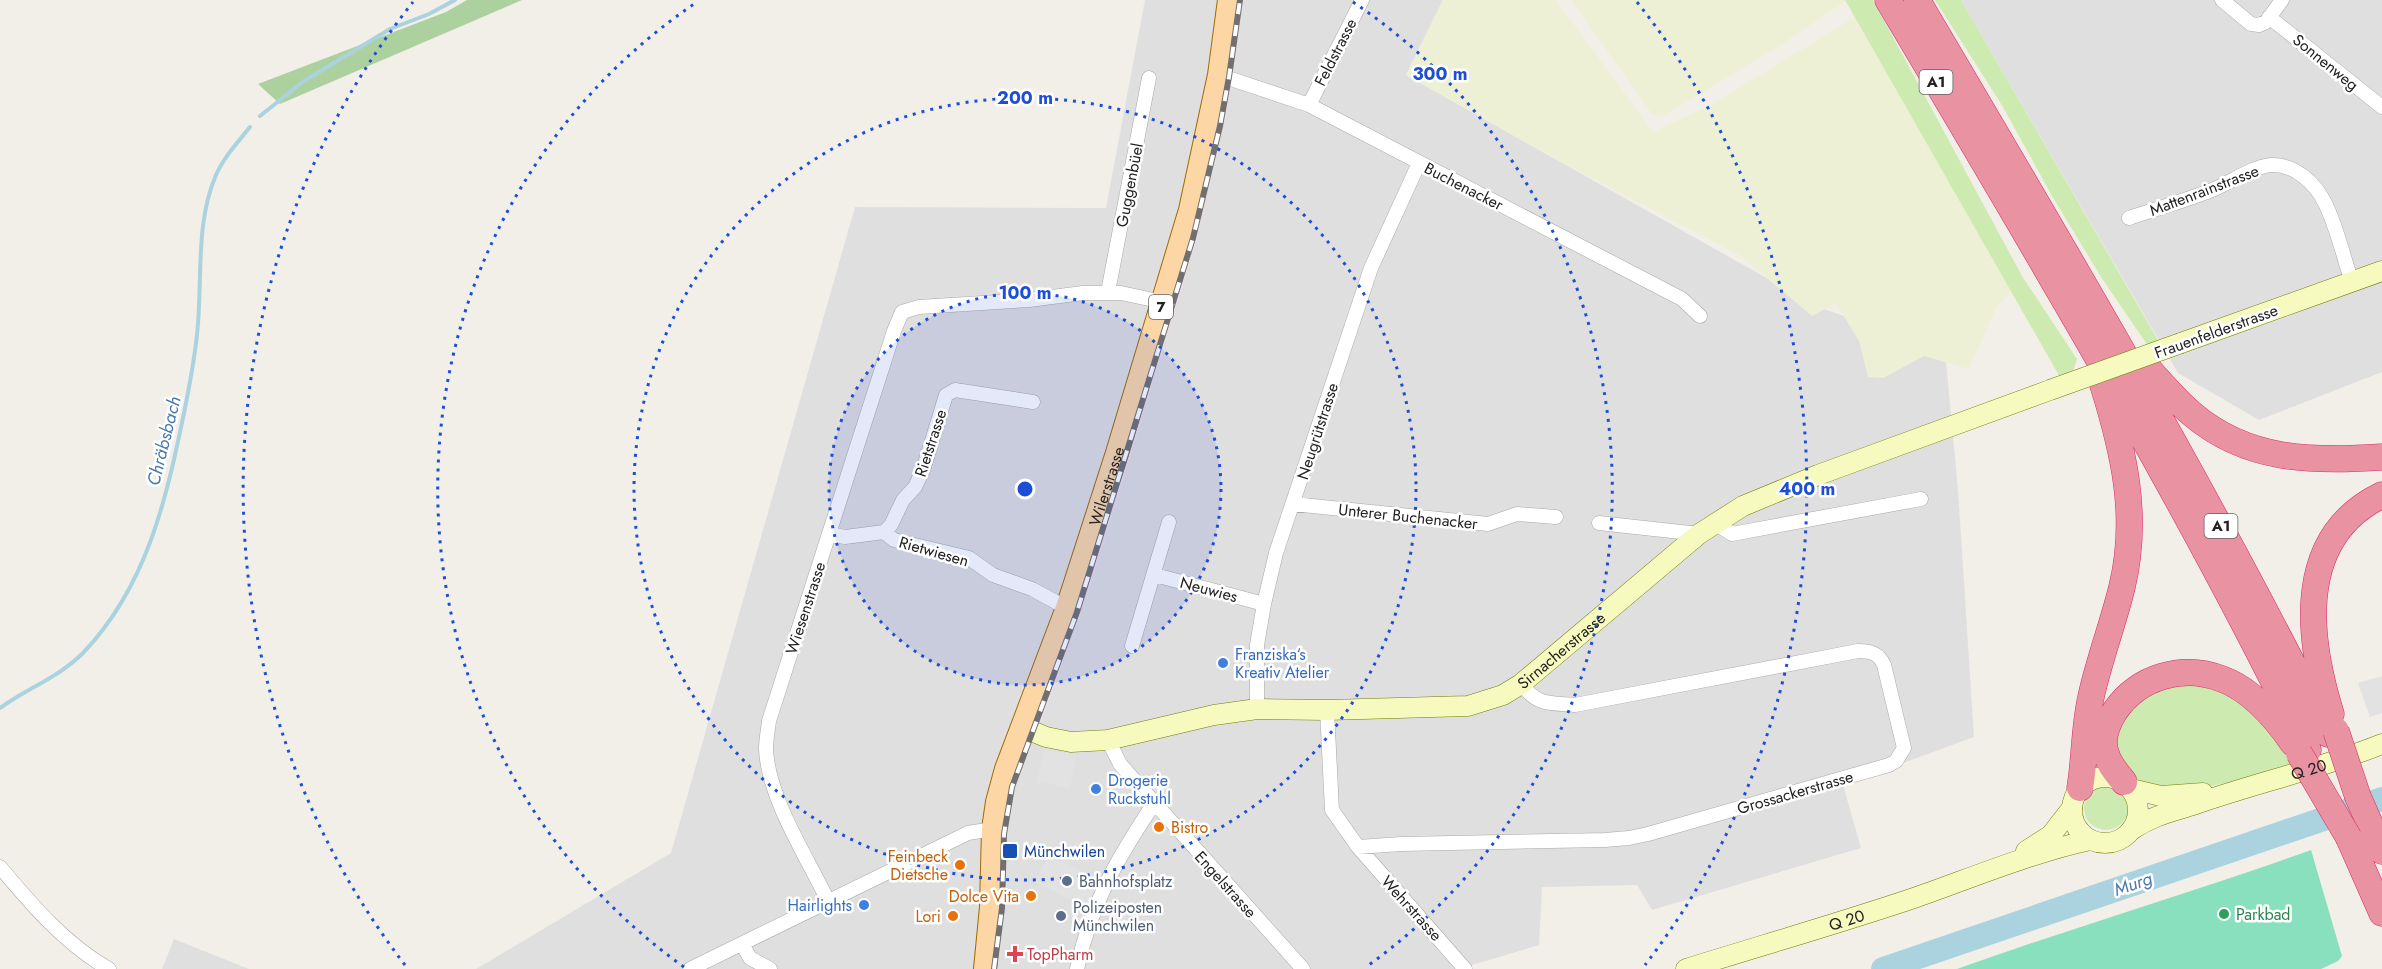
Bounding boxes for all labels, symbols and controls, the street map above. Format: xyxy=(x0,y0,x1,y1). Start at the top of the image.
street label: Feldstrasse xyxy=(1309,14,1362,90)
street label: Sonnenweg xyxy=(2288,29,2364,96)
text: 300 m xyxy=(1412,61,1468,87)
road number: A1 xyxy=(1920,70,1952,94)
text: 200 m xyxy=(997,85,1053,111)
street label: Guggenbüel xyxy=(1110,141,1149,229)
street label: Buchenacker xyxy=(1420,157,1508,216)
street label: Mattenrainstrasse xyxy=(2146,159,2262,222)
text: 100 m xyxy=(998,280,1052,306)
road number: 7 xyxy=(1149,295,1173,319)
street label: Frauenfelderstrasse xyxy=(2151,298,2281,364)
street label: Neugrütstrasse xyxy=(1291,380,1344,482)
water label: Chräbsbach xyxy=(140,393,188,489)
street label: Rietstrasse xyxy=(909,406,952,480)
street label: Wilerstrasse xyxy=(1083,444,1130,529)
text: 400 m xyxy=(1779,476,1835,502)
centre of rings xyxy=(1015,479,1035,499)
street label: Unterer Buchenacker xyxy=(1337,498,1479,535)
road number: A1 xyxy=(2204,514,2238,538)
street label: Rietwiesen xyxy=(896,531,971,572)
street label: Wiesenstrasse xyxy=(780,559,831,657)
street label: Neuwies xyxy=(1178,571,1240,608)
street label: Sirnacherstrasse xyxy=(1512,607,1610,695)
place label: Franziska‘s Kreativ Atelier xyxy=(1235,643,1330,684)
marker: Franziska‘s Kreativ Atelier xyxy=(1216,656,1230,670)
street label: Q 20 xyxy=(2288,753,2330,786)
street label: Grossackerstrasse xyxy=(1734,765,1856,820)
place label: Drogerie Ruckstuhl xyxy=(1108,769,1171,810)
marker: Drogerie Ruckstuhl xyxy=(1089,782,1103,796)
place label: Bistro xyxy=(1171,816,1209,839)
marker: Bistro xyxy=(1152,820,1166,834)
place label: Münchwilen xyxy=(1024,840,1105,863)
marker: Münchwilen xyxy=(1001,842,1019,860)
place label: Feinbeck Dietsche xyxy=(888,845,949,886)
street label: Engelstrasse xyxy=(1189,846,1262,923)
marker: Feinbeck Dietsche xyxy=(953,858,967,872)
water label: Murg xyxy=(2110,865,2156,903)
place label: Bahnhofsplatz xyxy=(1079,870,1173,893)
street label: Wehrstrasse xyxy=(1376,870,1447,946)
marker: Bahnhofsplatz xyxy=(1060,874,1074,888)
place label: Dolce Vita xyxy=(949,885,1019,908)
marker: Dolce Vita xyxy=(1024,889,1038,903)
place label: Hairlights xyxy=(788,894,852,917)
place label: Polizeiposten Münchwilen xyxy=(1073,896,1162,937)
marker: Hairlights xyxy=(857,898,871,912)
place label: Parkbad xyxy=(2236,903,2290,926)
street label: Q 20 xyxy=(1826,904,1868,937)
place label: Lori xyxy=(915,905,941,928)
marker: Parkbad xyxy=(2217,907,2231,921)
marker: Lori xyxy=(946,909,960,923)
marker: Polizeiposten Münchwilen xyxy=(1054,909,1068,923)
place label: TopPharm xyxy=(1027,943,1094,966)
marker: TopPharm xyxy=(1008,947,1022,961)

